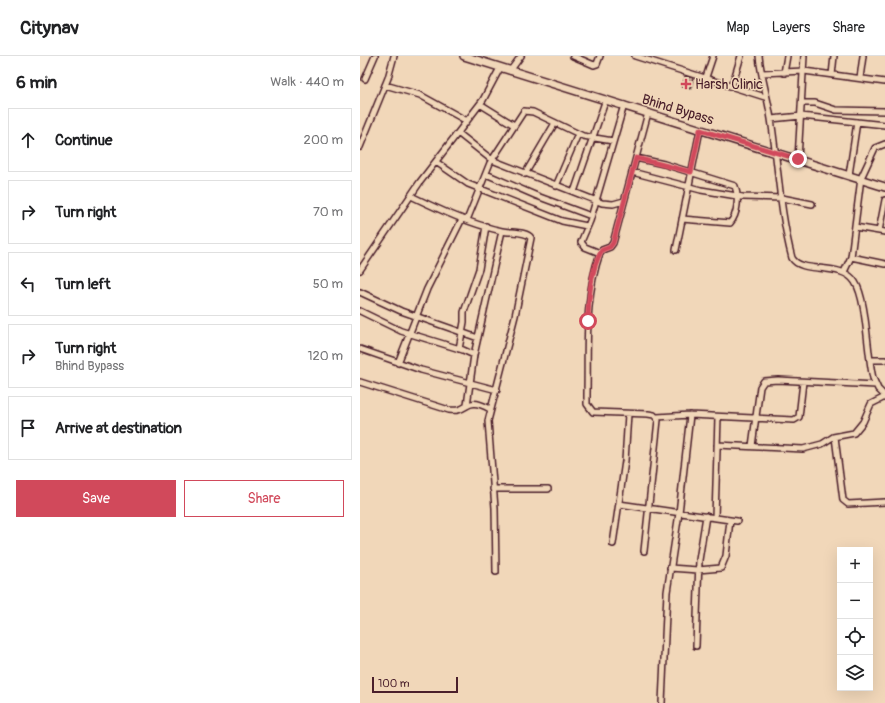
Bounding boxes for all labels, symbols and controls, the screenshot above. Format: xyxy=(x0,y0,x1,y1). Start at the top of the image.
text: Citynav xyxy=(20,16,79,40)
text: Map xyxy=(727,19,750,36)
text: Layers xyxy=(772,19,810,36)
text: Share xyxy=(832,19,865,36)
text: 6 min xyxy=(16,72,57,93)
text: Walk · 440 m xyxy=(270,74,344,90)
place label: Harsh Clinic xyxy=(695,76,763,93)
marker: Harsh Clinic xyxy=(680,78,692,90)
street label: Bhind Bypass xyxy=(640,90,717,129)
icon: ahead xyxy=(17,129,39,151)
text: Continue xyxy=(55,131,113,150)
text: 200 m xyxy=(304,132,343,148)
route end xyxy=(789,150,807,168)
icon: right xyxy=(17,201,39,223)
text: Turn right xyxy=(55,203,116,222)
text: 70 m xyxy=(313,204,343,220)
icon: left xyxy=(17,273,39,295)
text: Turn left xyxy=(55,275,111,294)
text: 50 m xyxy=(313,276,343,292)
route start xyxy=(579,312,597,330)
text: Turn right xyxy=(55,339,116,358)
icon: right xyxy=(17,345,39,367)
text: 120 m xyxy=(307,348,343,364)
text: Bhind Bypass xyxy=(55,358,124,374)
icon: arrive xyxy=(17,417,39,439)
text: Arrive at destination xyxy=(55,419,182,438)
button: Save xyxy=(16,480,176,517)
button: Share xyxy=(184,480,344,517)
map controls xyxy=(837,547,873,691)
button: + xyxy=(837,547,873,583)
button: − xyxy=(837,583,873,619)
button: locate xyxy=(837,619,873,655)
button: layers xyxy=(837,655,873,691)
scale bar xyxy=(372,675,458,694)
text: 100 m xyxy=(378,677,409,690)

